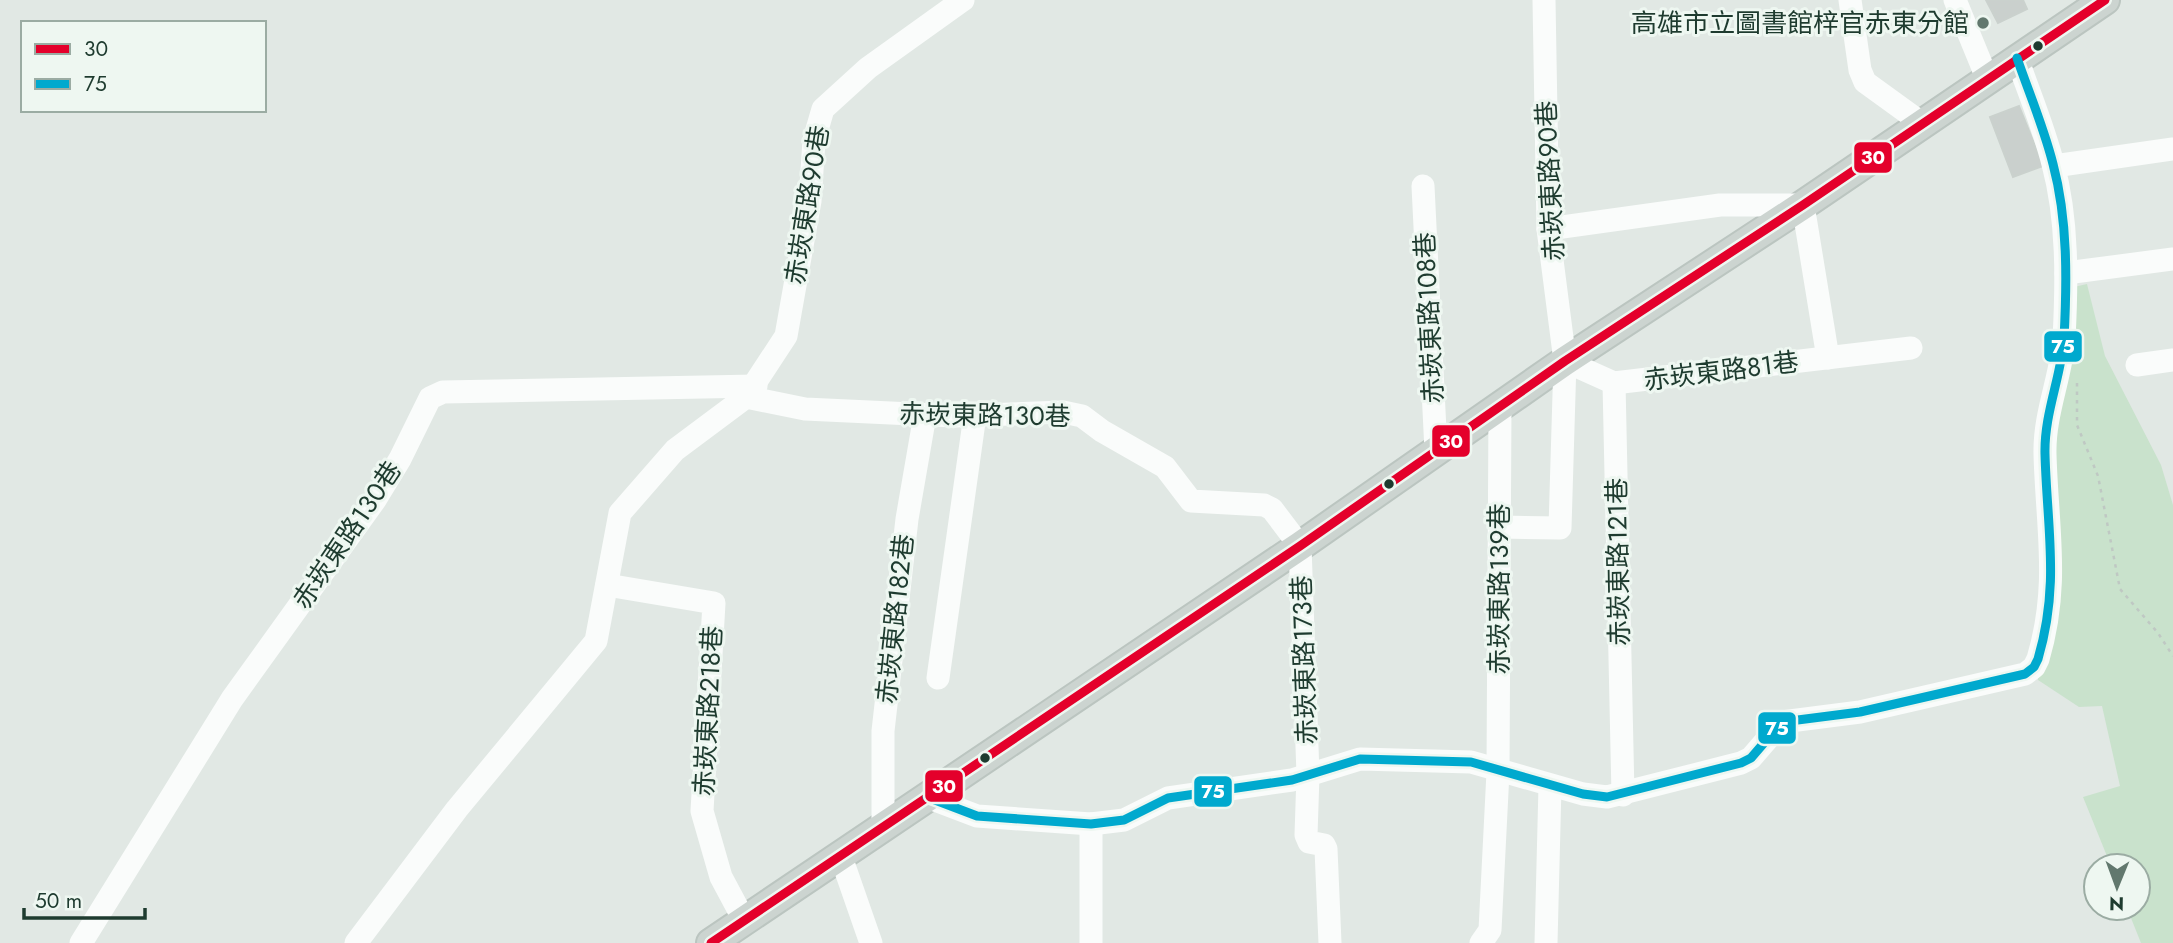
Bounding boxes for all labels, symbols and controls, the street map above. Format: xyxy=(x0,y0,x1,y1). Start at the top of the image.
place label: 高雄市立圖書館梓官赤東分館 xyxy=(1631,4,1969,42)
marker: 高雄市立圖書館梓官赤東分館 xyxy=(1975,15,1991,31)
legend xyxy=(21,21,266,112)
text: 30 xyxy=(84,34,108,64)
unlabelled marker xyxy=(2031,39,2045,53)
text: 75 xyxy=(84,69,107,99)
street label: 赤崁東路90巷 xyxy=(1527,100,1573,262)
street label: 赤崁東路90巷 xyxy=(776,123,838,287)
line badge: 30 xyxy=(1853,141,1893,174)
text: 30 xyxy=(1861,144,1885,171)
street label: 赤崁東路108巷 xyxy=(1406,231,1452,405)
line badge: 75 xyxy=(2043,330,2083,363)
text: 75 xyxy=(2051,333,2075,360)
street label: 赤崁東路81巷 xyxy=(1641,343,1801,399)
street label: 赤崁東路130巷 xyxy=(899,395,1071,435)
line badge: 30 xyxy=(1431,424,1471,458)
text: 30 xyxy=(1439,428,1463,455)
street label: 赤崁東路130巷 xyxy=(283,453,411,617)
unlabelled marker xyxy=(1382,477,1396,491)
street label: 赤崁東路121巷 xyxy=(1598,478,1638,646)
street label: 赤崁東路139巷 xyxy=(1480,504,1518,674)
street label: 赤崁東路182巷 xyxy=(867,532,923,706)
street label: 赤崁東路173巷 xyxy=(1282,575,1326,745)
street label: 赤崁東路218巷 xyxy=(685,625,731,797)
line badge: 75 xyxy=(1757,711,1797,745)
text: 75 xyxy=(1765,715,1789,742)
unlabelled marker xyxy=(978,751,992,765)
line badge: 30 xyxy=(924,769,964,803)
text: 30 xyxy=(932,773,956,800)
line badge: 75 xyxy=(1193,775,1233,808)
text: 75 xyxy=(1201,778,1225,805)
north arrow xyxy=(2082,852,2152,922)
scale bar xyxy=(24,876,145,920)
text: 50 m xyxy=(35,886,82,916)
text: N xyxy=(2109,890,2124,917)

